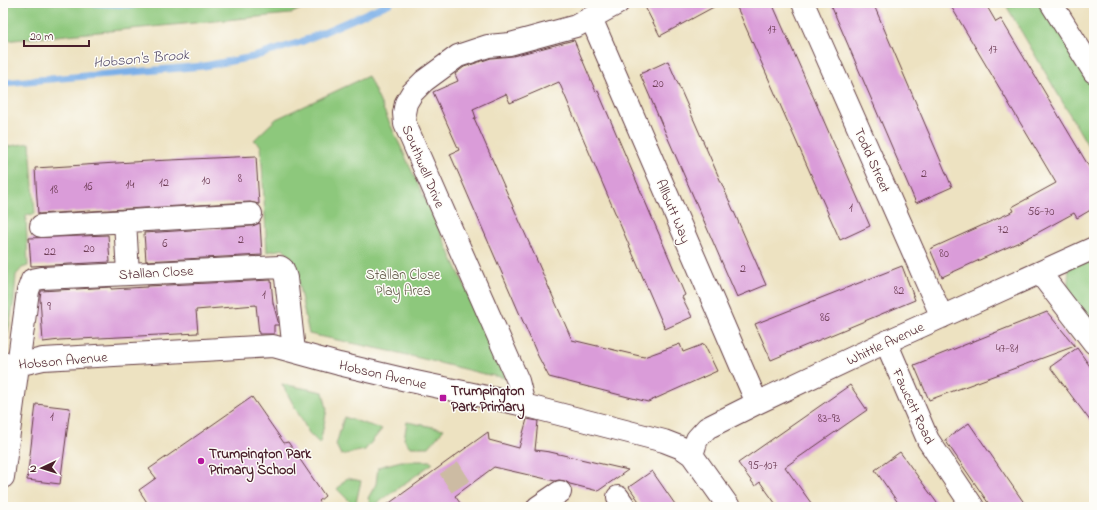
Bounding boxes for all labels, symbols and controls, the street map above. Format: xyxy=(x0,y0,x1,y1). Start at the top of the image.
house number: 17 xyxy=(768,21,776,39)
scale bar xyxy=(24,22,89,48)
text: 20 m xyxy=(30,28,53,46)
house number: 17 xyxy=(989,41,997,59)
water label: Hobson's Brook xyxy=(92,44,191,74)
house number: 20 xyxy=(652,75,664,93)
street label: Southwell Drive xyxy=(396,122,450,212)
street label: Todd Street xyxy=(848,125,895,197)
house number: 2 xyxy=(921,165,927,183)
house number: 8 xyxy=(238,170,243,188)
house number: 10 xyxy=(201,172,211,190)
house number: 12 xyxy=(159,174,169,192)
house number: 14 xyxy=(126,176,134,194)
street label: Allbutt Way xyxy=(649,176,696,247)
house number: 16 xyxy=(83,178,93,196)
house number: 18 xyxy=(50,181,59,199)
house number: 1 xyxy=(849,199,853,217)
house number: 56-70 xyxy=(1028,203,1054,221)
house number: 72 xyxy=(998,221,1008,239)
house number: 2 xyxy=(238,231,244,249)
house number: 6 xyxy=(162,235,168,253)
house number: 20 xyxy=(83,240,95,258)
house number: 22 xyxy=(44,243,56,261)
house number: 80 xyxy=(939,245,949,263)
house number: 2 xyxy=(740,260,746,278)
street label: Stallan Close xyxy=(118,261,195,286)
park label: Stallan Close Play Area xyxy=(366,265,441,303)
house number: 82 xyxy=(894,282,904,300)
house number: 1 xyxy=(262,286,266,304)
house number: 9 xyxy=(47,298,51,316)
house number: 86 xyxy=(820,309,831,327)
street label: Whittle Avenue xyxy=(843,317,929,372)
house number: 47-81 xyxy=(996,340,1019,358)
street label: Hobson Avenue xyxy=(18,347,109,376)
street label: Hobson Avenue xyxy=(337,355,429,396)
street label: Fawcett Road xyxy=(885,364,939,448)
place label: Trumpington Park Primary xyxy=(451,381,525,420)
marker: Trumpington Park Primary xyxy=(438,393,448,403)
house number: 1 xyxy=(50,408,54,426)
house number: 83-93 xyxy=(818,410,840,428)
place label: Trumpington Park Primary School xyxy=(209,444,312,483)
north arrow xyxy=(22,448,62,488)
marker: Trumpington Park Primary School xyxy=(196,456,206,466)
house number: 95-107 xyxy=(749,457,778,475)
text: N xyxy=(25,464,41,473)

